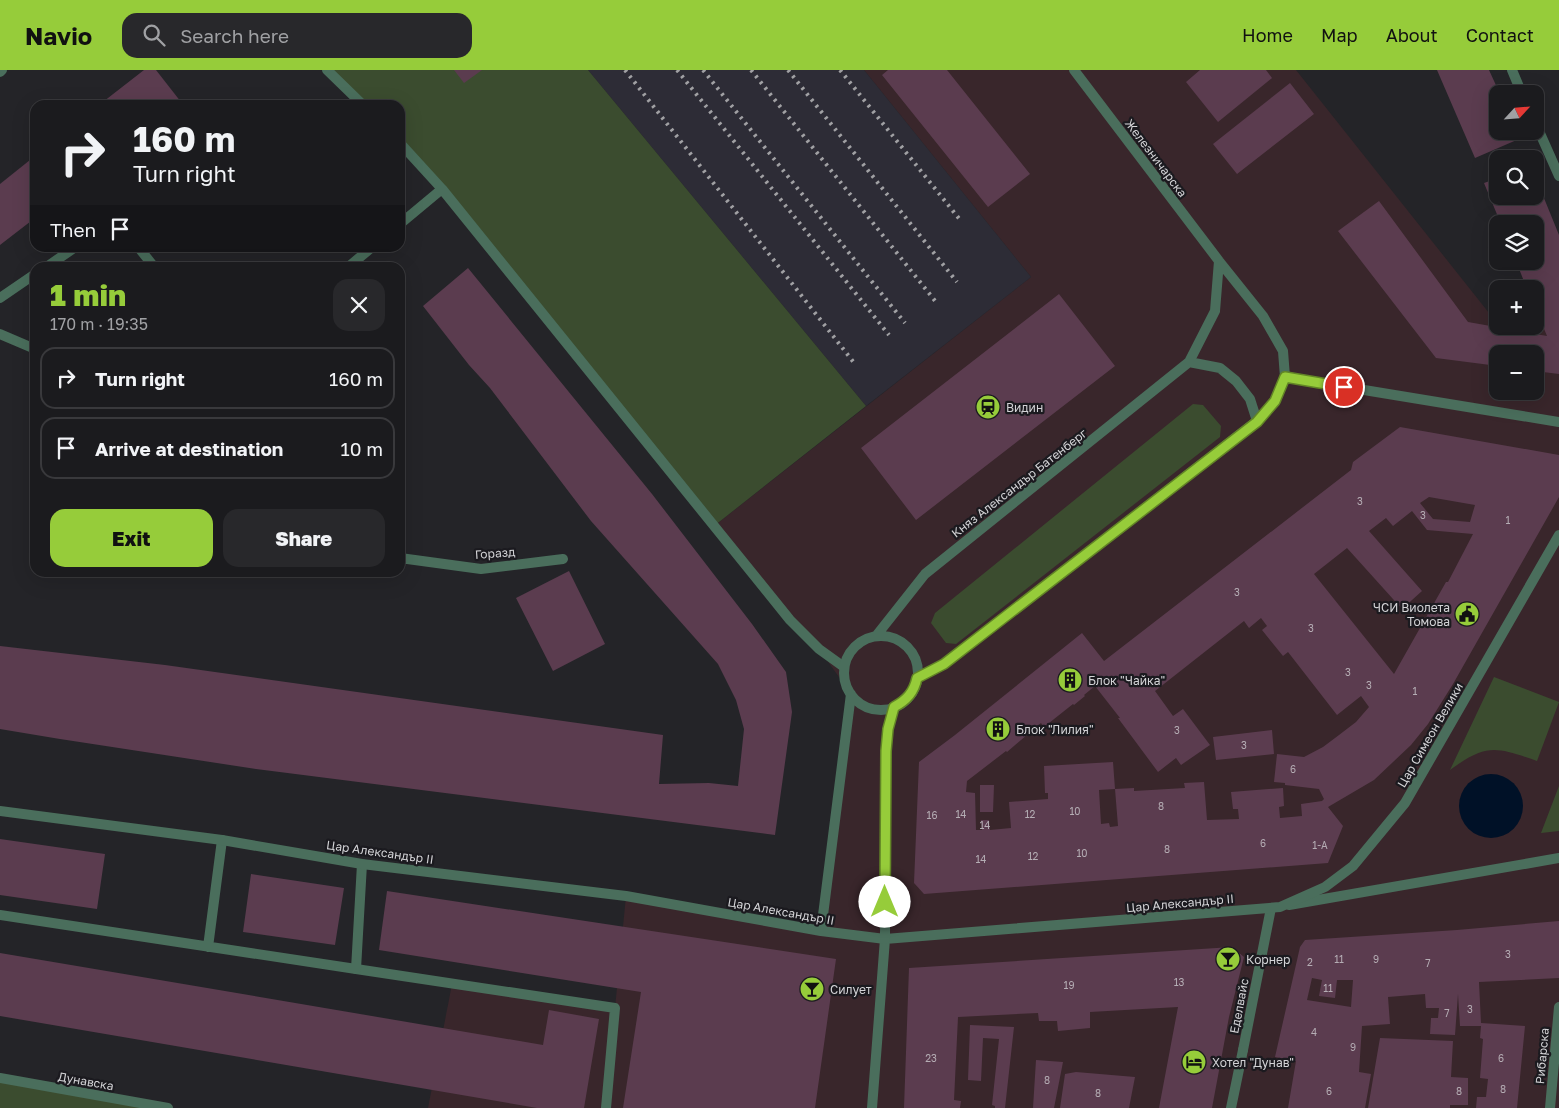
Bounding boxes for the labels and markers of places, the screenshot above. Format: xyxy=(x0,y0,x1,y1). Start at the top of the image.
pin xyxy=(1323,366,1365,408)
station icon: Видин xyxy=(975,394,1001,420)
place label: Видин xyxy=(1006,400,1043,415)
place label: ЧСИ Виолета Томова xyxy=(1373,600,1450,629)
public building icon: ЧСИ Виолета Томова xyxy=(1454,601,1480,627)
building icon: Блок "Чайка" xyxy=(1057,667,1083,693)
place label: Блок "Чайка" xyxy=(1088,673,1165,688)
building icon: Блок "Лилия" xyxy=(985,716,1011,742)
place label: Блок "Лилия" xyxy=(1016,722,1094,737)
bar icon: Корнер xyxy=(1215,946,1241,972)
place label: Корнер xyxy=(1246,952,1290,967)
bar icon: Силует xyxy=(799,976,825,1002)
place label: Силует xyxy=(830,982,872,997)
hotel icon: Хотел "Дунав" xyxy=(1181,1049,1207,1075)
place label: Хотел "Дунав" xyxy=(1212,1055,1294,1070)

